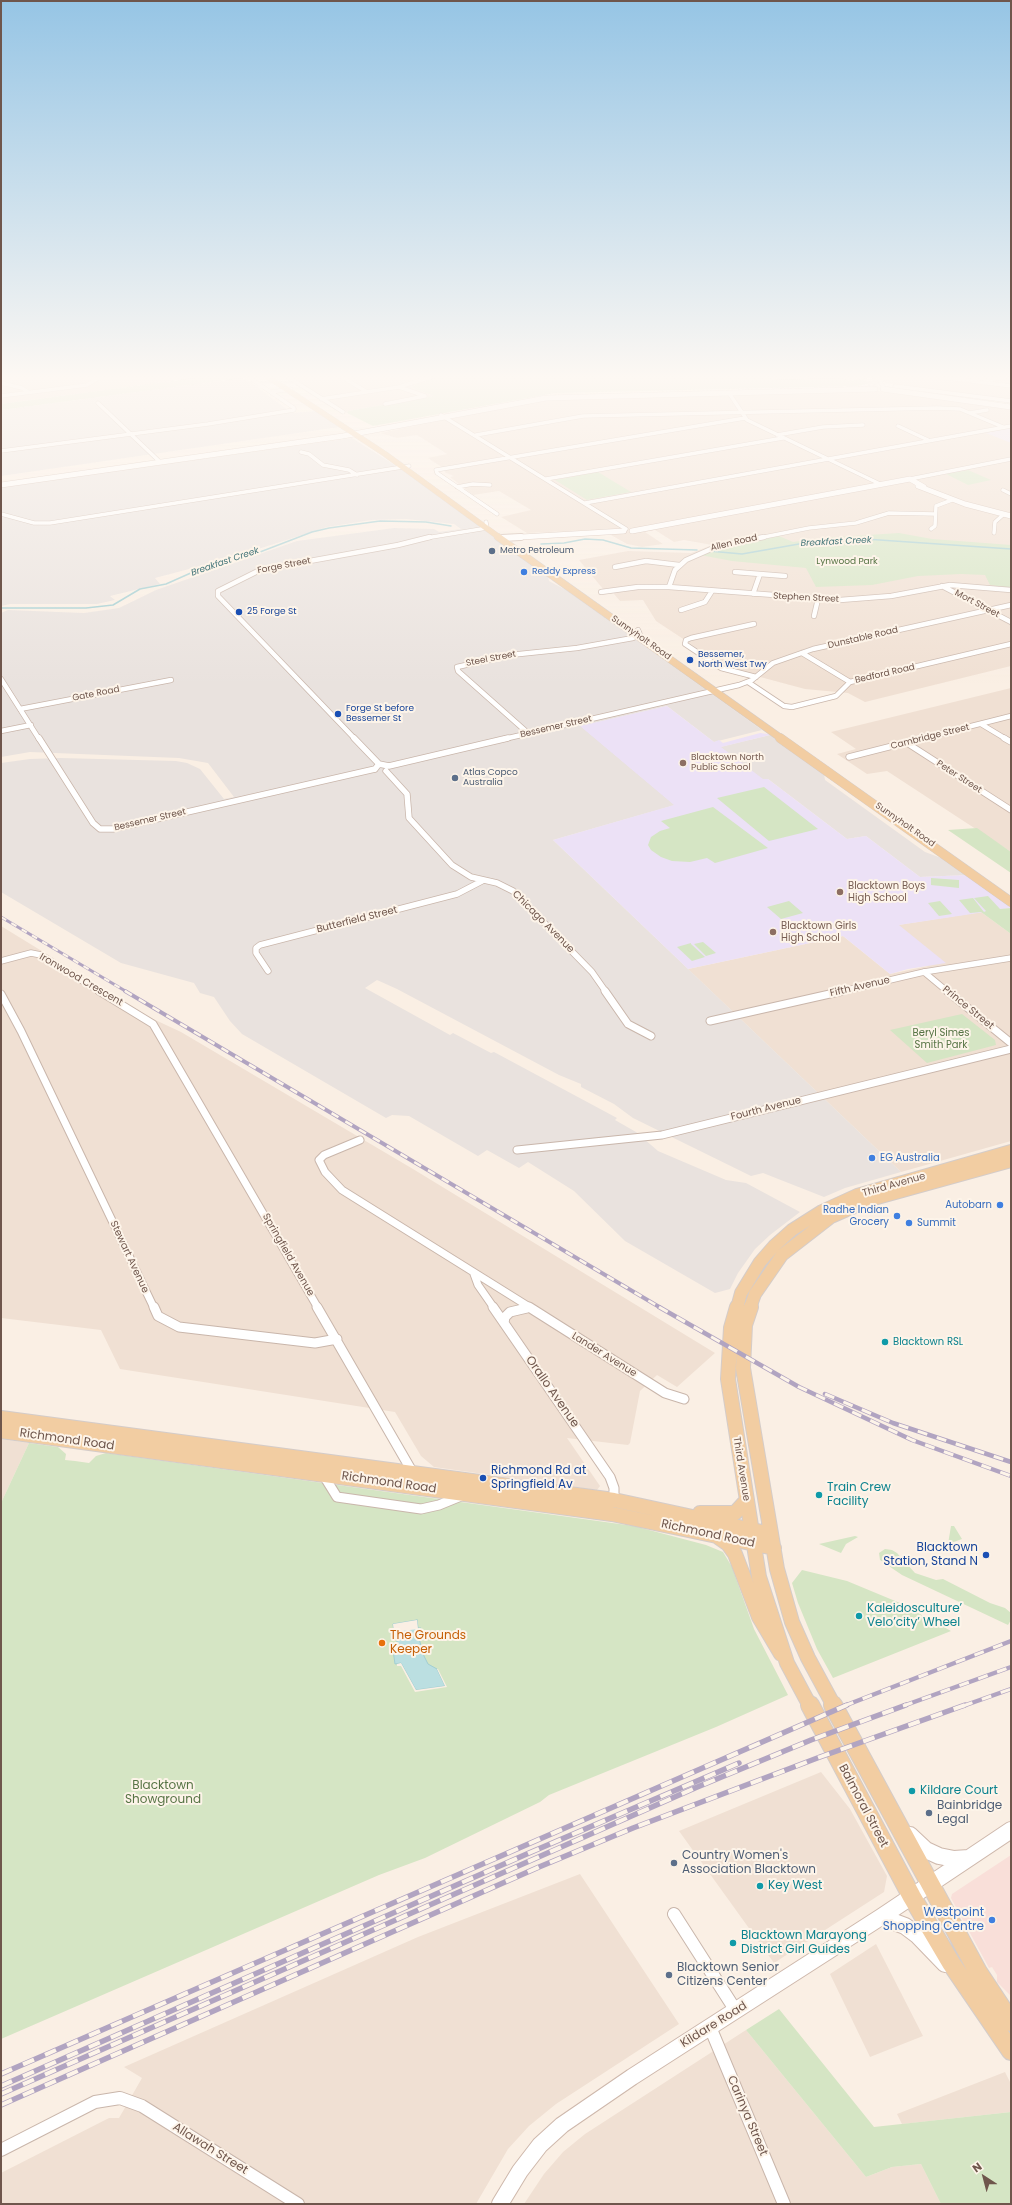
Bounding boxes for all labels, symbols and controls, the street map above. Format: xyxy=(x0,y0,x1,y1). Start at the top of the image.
street label: Allen Road xyxy=(710,532,758,554)
water label: Breakfast Creek xyxy=(800,535,872,549)
water label: Breakfast Creek xyxy=(190,545,260,579)
marker: Metro Petroleum xyxy=(487,546,497,556)
place label: Metro Petroleum xyxy=(500,546,574,556)
street label: Forge Street xyxy=(256,556,312,576)
park label: Lynwood Park xyxy=(816,557,878,567)
marker: Reddy Express xyxy=(519,567,529,577)
place label: Reddy Express xyxy=(532,567,596,577)
street label: Mort Street xyxy=(953,588,1001,620)
street label: Stephen Street xyxy=(773,591,839,605)
marker: 25 Forge St xyxy=(234,607,244,617)
place label: 25 Forge St xyxy=(247,607,297,617)
street label: Sunnyholt Road xyxy=(609,613,673,663)
street label: Dunstable Road xyxy=(827,625,899,651)
street label: Steel Street xyxy=(465,649,517,669)
place label: Bessemer, North West Twy xyxy=(698,650,767,671)
marker: Bessemer, North West Twy xyxy=(685,655,695,665)
street label: Bedford Road xyxy=(854,662,916,686)
street label: Gate Road xyxy=(72,684,120,704)
place label: Forge St before Bessemer St xyxy=(346,704,414,725)
marker: Forge St before Bessemer St xyxy=(333,709,343,719)
street label: Bessemer Street xyxy=(519,714,593,740)
street label: Cambridge Street xyxy=(890,722,970,752)
place label: Blacktown North Public School xyxy=(691,753,764,774)
marker: Blacktown North Public School xyxy=(678,758,688,768)
street label: Peter Street xyxy=(934,758,984,796)
place label: Atlas Copco Australia xyxy=(463,768,518,789)
marker: Atlas Copco Australia xyxy=(450,773,460,783)
street label: Sunnyholt Road xyxy=(873,800,937,850)
street label: Bessemer Street xyxy=(113,807,187,833)
place label: Blacktown Boys High School xyxy=(848,880,925,904)
marker: Blacktown Boys High School xyxy=(835,887,845,897)
street label: Chicago Avenue xyxy=(509,888,577,956)
street label: Butterfield Street xyxy=(315,904,399,936)
place label: Blacktown Girls High School xyxy=(781,920,857,944)
marker: Blacktown Girls High School xyxy=(768,927,778,937)
street label: Ironwood Crescent xyxy=(37,951,125,1009)
street label: Fifth Avenue xyxy=(829,974,891,1000)
street label: Prince Street xyxy=(940,984,996,1032)
park label: Beryl Simes Smith Park xyxy=(913,1027,969,1050)
street label: Fourth Avenue xyxy=(730,1094,802,1124)
place label: EG Australia xyxy=(880,1152,940,1164)
marker: EG Australia xyxy=(867,1153,877,1163)
street label: Third Avenue xyxy=(861,1170,927,1200)
place label: Autobarn xyxy=(945,1199,992,1211)
marker: Autobarn xyxy=(995,1200,1005,1210)
place label: Radhe Indian Grocery xyxy=(823,1204,889,1228)
marker: Radhe Indian Grocery xyxy=(892,1211,902,1221)
street label: Springfield Avenue xyxy=(259,1212,317,1298)
place label: Summit xyxy=(917,1217,956,1229)
marker: Summit xyxy=(904,1218,914,1228)
street label: Stewart Avenue xyxy=(107,1219,151,1295)
street label: Lander Avenue xyxy=(569,1330,639,1380)
place label: Blacktown RSL xyxy=(893,1336,963,1348)
marker: Blacktown RSL xyxy=(880,1337,890,1347)
street label: Orallo Avenue xyxy=(522,1354,582,1430)
street label: Richmond Road xyxy=(19,1426,115,1454)
street label: Third Avenue xyxy=(730,1436,752,1502)
place label: Richmond Rd at Springfield Av xyxy=(491,1464,586,1492)
street label: Richmond Road xyxy=(341,1469,437,1497)
marker: Richmond Rd at Springfield Av xyxy=(478,1473,488,1483)
place label: Train Crew Facility xyxy=(827,1481,891,1509)
marker: Train Crew Facility xyxy=(814,1490,824,1500)
street label: Richmond Road xyxy=(660,1517,756,1551)
place label: Blacktown Station, Stand N xyxy=(883,1541,978,1569)
marker: Blacktown Station, Stand N xyxy=(981,1550,991,1560)
place label: Kaleidosculture’ Velo’city’ Wheel xyxy=(867,1602,962,1630)
marker: Kaleidosculture’ Velo’city’ Wheel xyxy=(854,1611,864,1621)
place label: The Grounds Keeper xyxy=(390,1629,466,1657)
marker: The Grounds Keeper xyxy=(377,1638,387,1648)
street label: Balmoral Street xyxy=(835,1762,891,1850)
park label: Blacktown Showground xyxy=(125,1779,201,1807)
place label: Kildare Court xyxy=(920,1784,998,1798)
marker: Kildare Court xyxy=(907,1786,917,1796)
place label: Bainbridge Legal xyxy=(937,1799,1002,1827)
marker: Bainbridge Legal xyxy=(924,1808,934,1818)
place label: Country Women's Association Blacktown xyxy=(682,1849,816,1877)
marker: Country Women's Association Blacktown xyxy=(669,1858,679,1868)
place label: Key West xyxy=(768,1879,822,1893)
marker: Key West xyxy=(755,1881,765,1891)
place label: Westpoint Shopping Centre xyxy=(883,1906,984,1934)
marker: Westpoint Shopping Centre xyxy=(987,1915,997,1925)
place label: Blacktown Marayong District Girl Guides xyxy=(741,1929,867,1957)
marker: Blacktown Marayong District Girl Guides xyxy=(728,1938,738,1948)
place label: Blacktown Senior Citizens Center xyxy=(677,1961,779,1989)
marker: Blacktown Senior Citizens Center xyxy=(664,1970,674,1980)
street label: Kildare Road xyxy=(678,1999,750,2051)
street label: Carinya Street xyxy=(724,2074,770,2158)
street label: Allawah Street xyxy=(170,2120,250,2178)
north arrow xyxy=(964,2157,1004,2197)
text: N xyxy=(969,2158,985,2176)

